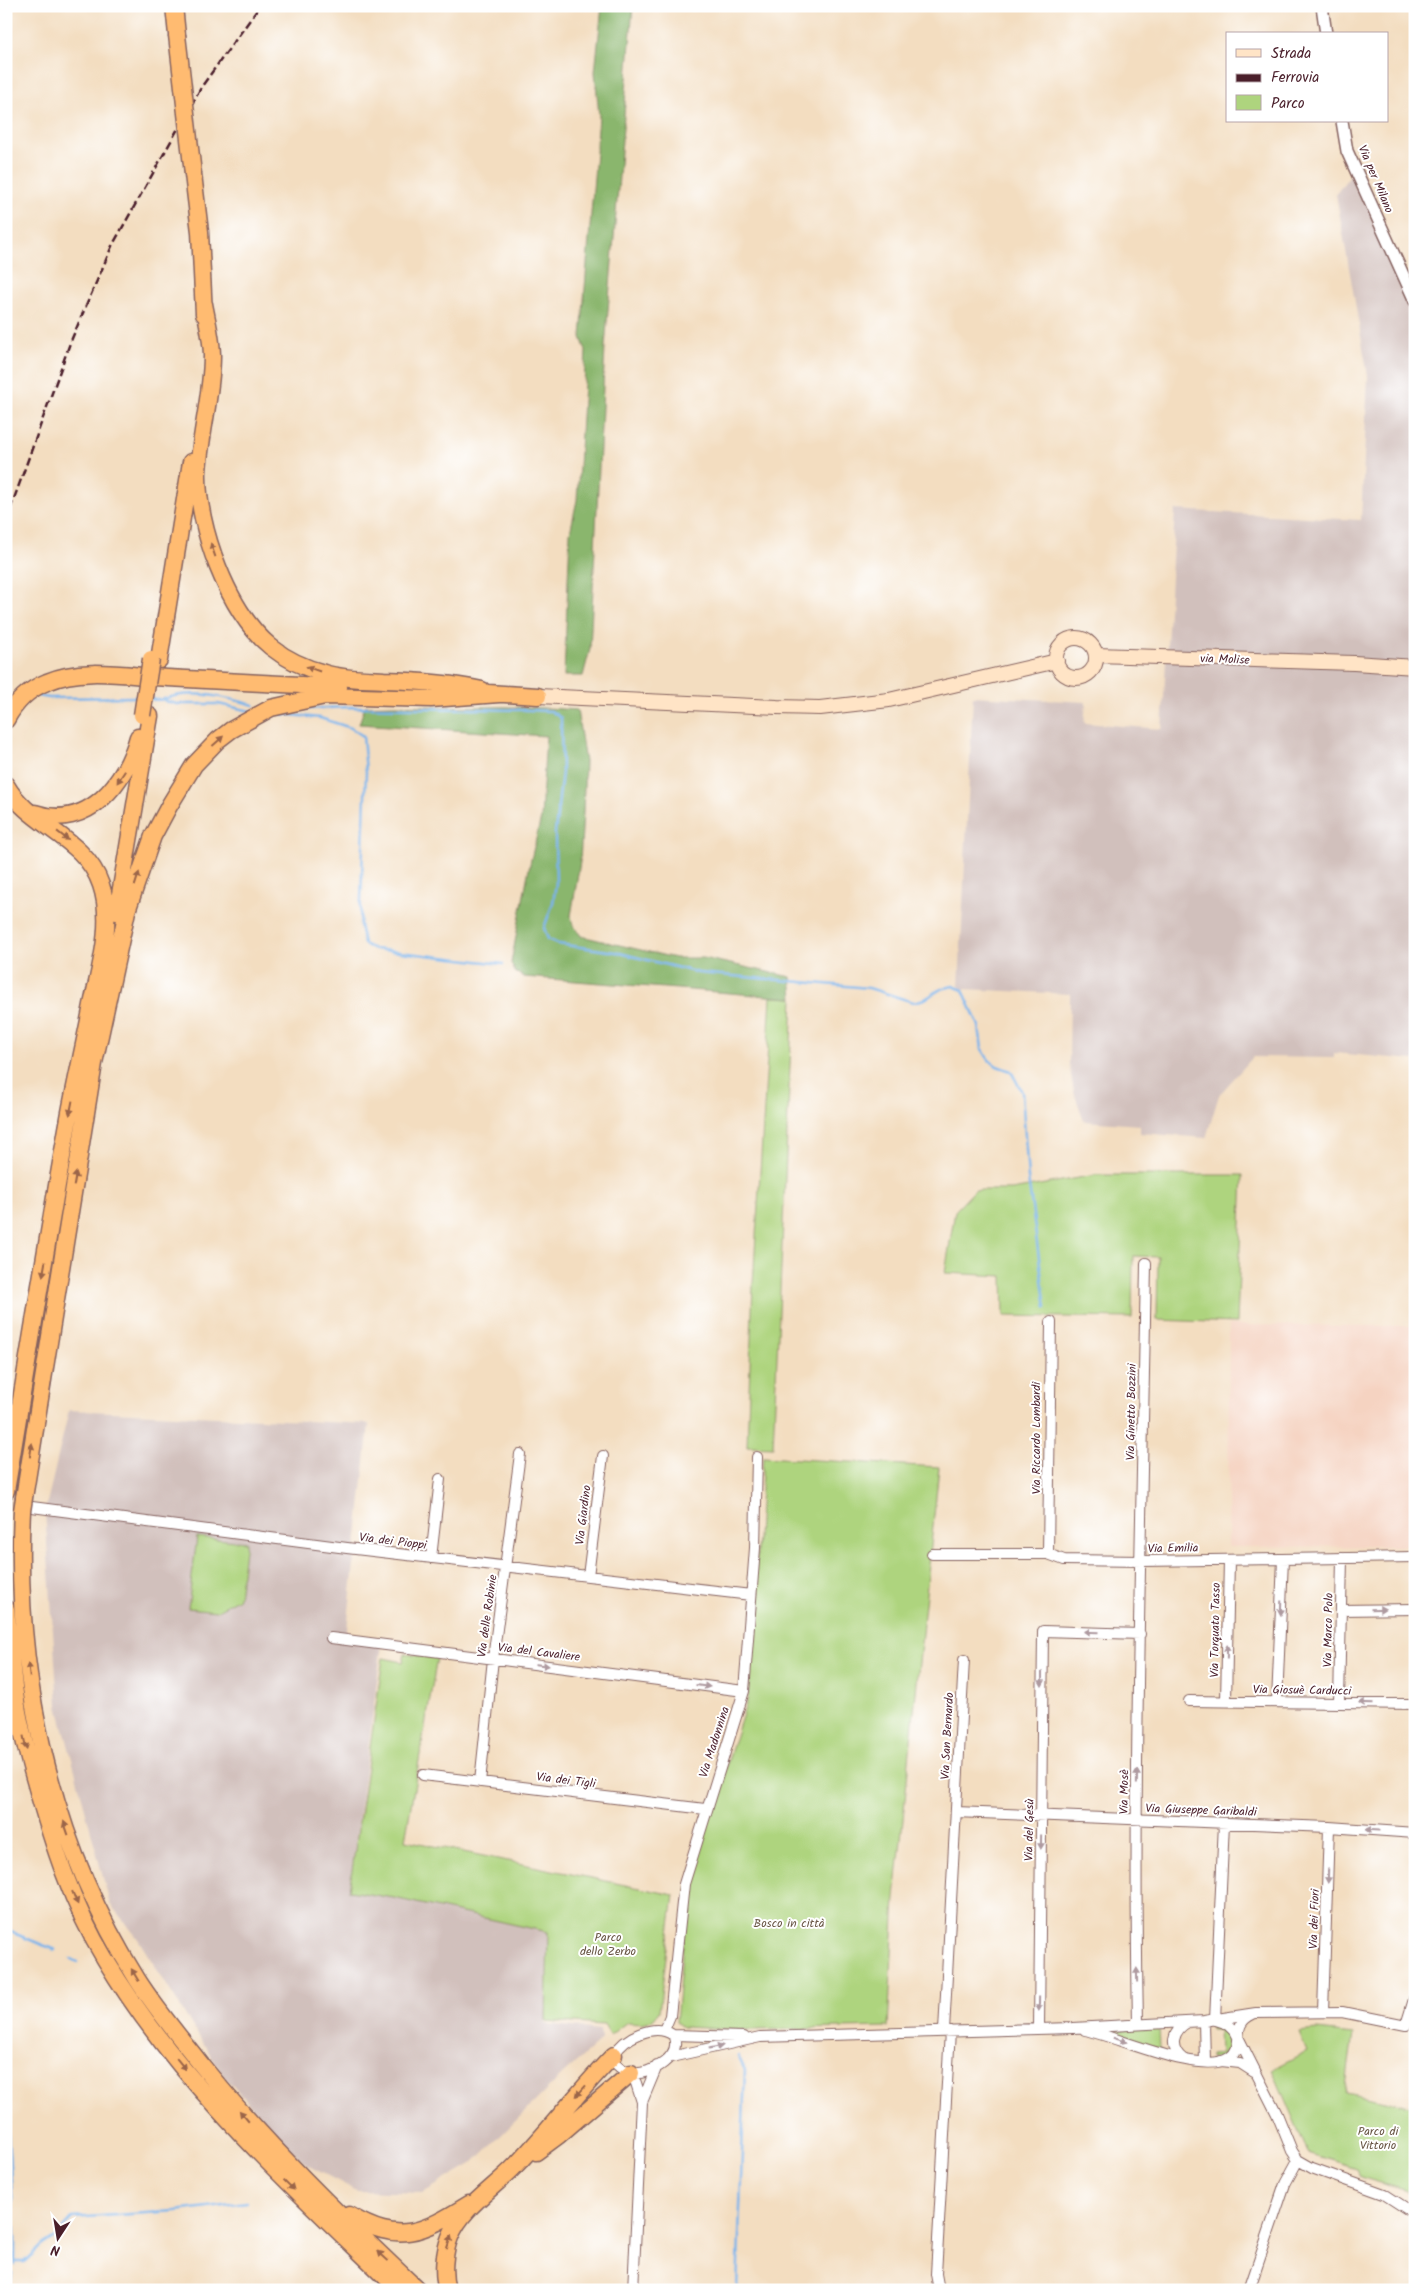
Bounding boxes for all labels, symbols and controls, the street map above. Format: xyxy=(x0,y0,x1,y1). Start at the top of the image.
legend xyxy=(1226,32,1388,122)
text: Strada xyxy=(1271,42,1311,66)
text: Ferrovia xyxy=(1271,66,1319,90)
text: Parco xyxy=(1271,92,1305,116)
street label: Via per Milano xyxy=(1353,142,1398,216)
one-way arrow xyxy=(209,542,216,557)
street label: via Molise xyxy=(1200,649,1251,670)
one-way arrow xyxy=(305,665,320,673)
one-way arrow xyxy=(212,735,225,746)
one-way arrow xyxy=(116,770,126,784)
one-way arrow xyxy=(56,831,70,841)
one-way arrow xyxy=(134,872,142,887)
one-way arrow xyxy=(67,1101,75,1117)
one-way arrow xyxy=(71,1170,79,1186)
one-way arrow xyxy=(39,1261,47,1277)
street label: Via Ginetto Bozzini xyxy=(1121,1362,1142,1461)
street label: Via Riccardo Lombardi xyxy=(1027,1381,1046,1494)
one-way arrow xyxy=(27,1442,35,1458)
street label: Via Giardino xyxy=(570,1484,597,1546)
street label: Via dei Pioppi xyxy=(358,1528,429,1555)
street label: Via Emilia xyxy=(1148,1539,1199,1558)
street label: Via delle Robinie xyxy=(472,1573,503,1659)
street label: Via Torquato Tasso xyxy=(1205,1582,1226,1678)
street label: Via Marco Polo xyxy=(1318,1593,1339,1668)
one-way arrow xyxy=(1277,1600,1285,1616)
one-way arrow xyxy=(1370,1605,1386,1613)
one-way arrow xyxy=(1083,1628,1099,1636)
street label: Via del Cavaliere xyxy=(497,1638,582,1667)
one-way arrow xyxy=(1223,1644,1231,1660)
one-way arrow xyxy=(534,1661,550,1669)
one-way arrow xyxy=(25,1662,33,1678)
one-way arrow xyxy=(1038,1672,1046,1688)
street label: Via Giosuè Carducci xyxy=(1253,1680,1352,1701)
one-way arrow xyxy=(695,1682,711,1690)
street label: Via San Bernardo xyxy=(936,1692,959,1780)
one-way arrow xyxy=(1358,1699,1374,1707)
street label: Via Madonnina xyxy=(694,1704,735,1780)
one-way arrow xyxy=(21,1736,29,1751)
street label: Via dei Tigli xyxy=(535,1767,598,1794)
street label: Via Mosè xyxy=(1115,1769,1134,1815)
one-way arrow xyxy=(1133,1769,1141,1785)
street label: Via del Gesù xyxy=(1019,1798,1040,1861)
street label: Via Giuseppe Garibaldi xyxy=(1145,1799,1258,1822)
one-way arrow xyxy=(62,1820,69,1835)
one-way arrow xyxy=(1364,1826,1380,1834)
one-way arrow xyxy=(1037,1834,1045,1850)
one-way arrow xyxy=(1323,1868,1331,1884)
street label: Via dei Fiori xyxy=(1304,1887,1325,1949)
one-way arrow xyxy=(72,1891,80,1905)
park label: Bosco in città xyxy=(754,1914,825,1933)
park label: Parco dello Zerbo xyxy=(580,1928,636,1961)
one-way arrow xyxy=(1133,1966,1141,1982)
one-way arrow xyxy=(130,1968,139,1981)
one-way arrow xyxy=(1035,1997,1043,2013)
one-way arrow xyxy=(1113,2036,1128,2044)
one-way arrow xyxy=(708,2043,723,2051)
one-way arrow xyxy=(175,2057,186,2070)
one-way arrow xyxy=(575,2084,587,2096)
one-way arrow xyxy=(238,2110,250,2122)
park label: Parco di Vittorio xyxy=(1358,2122,1399,2155)
one-way arrow xyxy=(283,2179,295,2191)
north arrow xyxy=(32,2214,82,2264)
one-way arrow xyxy=(446,2234,454,2249)
text: N xyxy=(49,2238,62,2261)
one-way arrow xyxy=(377,2250,389,2262)

